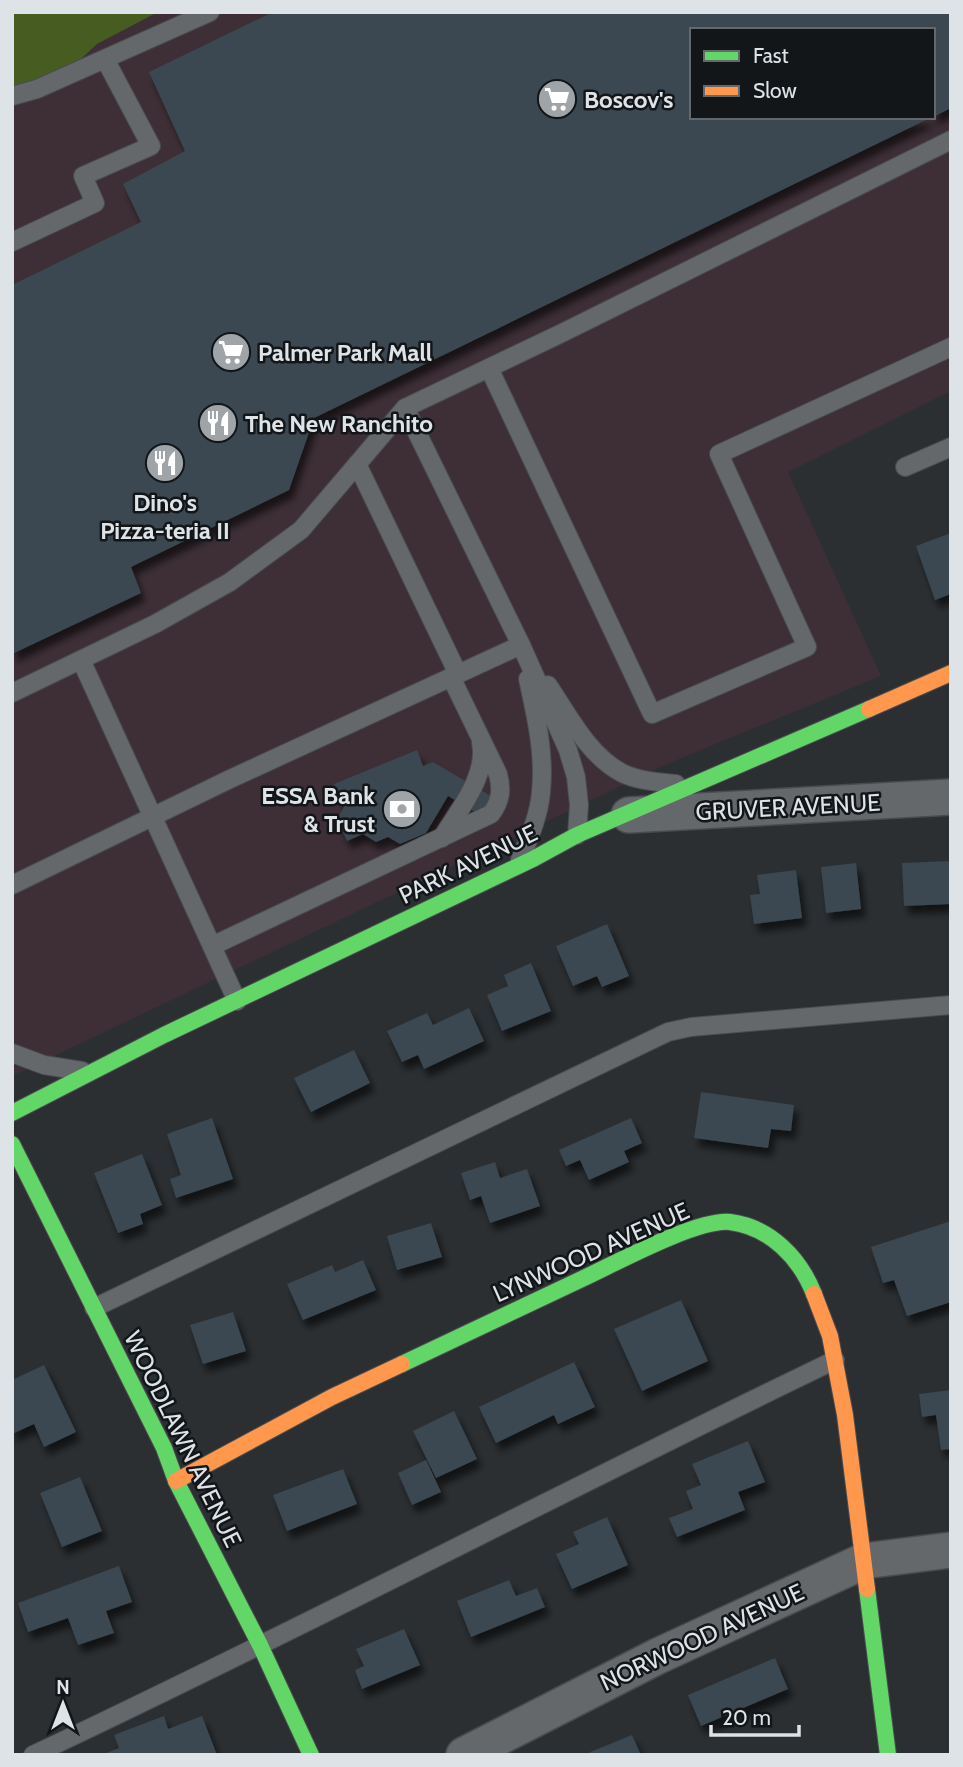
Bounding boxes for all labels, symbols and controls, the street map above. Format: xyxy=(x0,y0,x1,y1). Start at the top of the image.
legend xyxy=(690,28,935,119)
text: Fast xyxy=(753,43,789,68)
supermarket icon: Boscov's xyxy=(536,78,578,120)
text: Slow xyxy=(753,78,797,103)
place label: Boscov's xyxy=(584,85,673,114)
supermarket icon: Palmer Park Mall xyxy=(210,331,252,373)
place label: Palmer Park Mall xyxy=(258,338,432,367)
restaurant icon: The New Ranchito xyxy=(197,402,239,444)
place label: The New Ranchito xyxy=(245,409,433,438)
restaurant icon: Dino's Pizza-teria II xyxy=(144,442,186,484)
place label: Dino's Pizza-teria II xyxy=(100,488,230,545)
place label: ESSA Bank & Trust xyxy=(261,781,375,838)
bank icon: ESSA Bank & Trust xyxy=(381,788,423,830)
street label: GRUVER AVENUE xyxy=(695,788,881,826)
street label: PARK AVENUE xyxy=(394,818,542,910)
street label: LYNWOOD AVENUE xyxy=(488,1196,694,1308)
street label: WOODLAWN AVENUE xyxy=(118,1326,248,1552)
street label: NORWOOD AVENUE xyxy=(596,1577,808,1697)
north arrow xyxy=(28,1669,98,1739)
text: N xyxy=(56,1676,70,1699)
scale bar xyxy=(711,1694,799,1738)
text: 20 m xyxy=(722,1705,771,1730)

